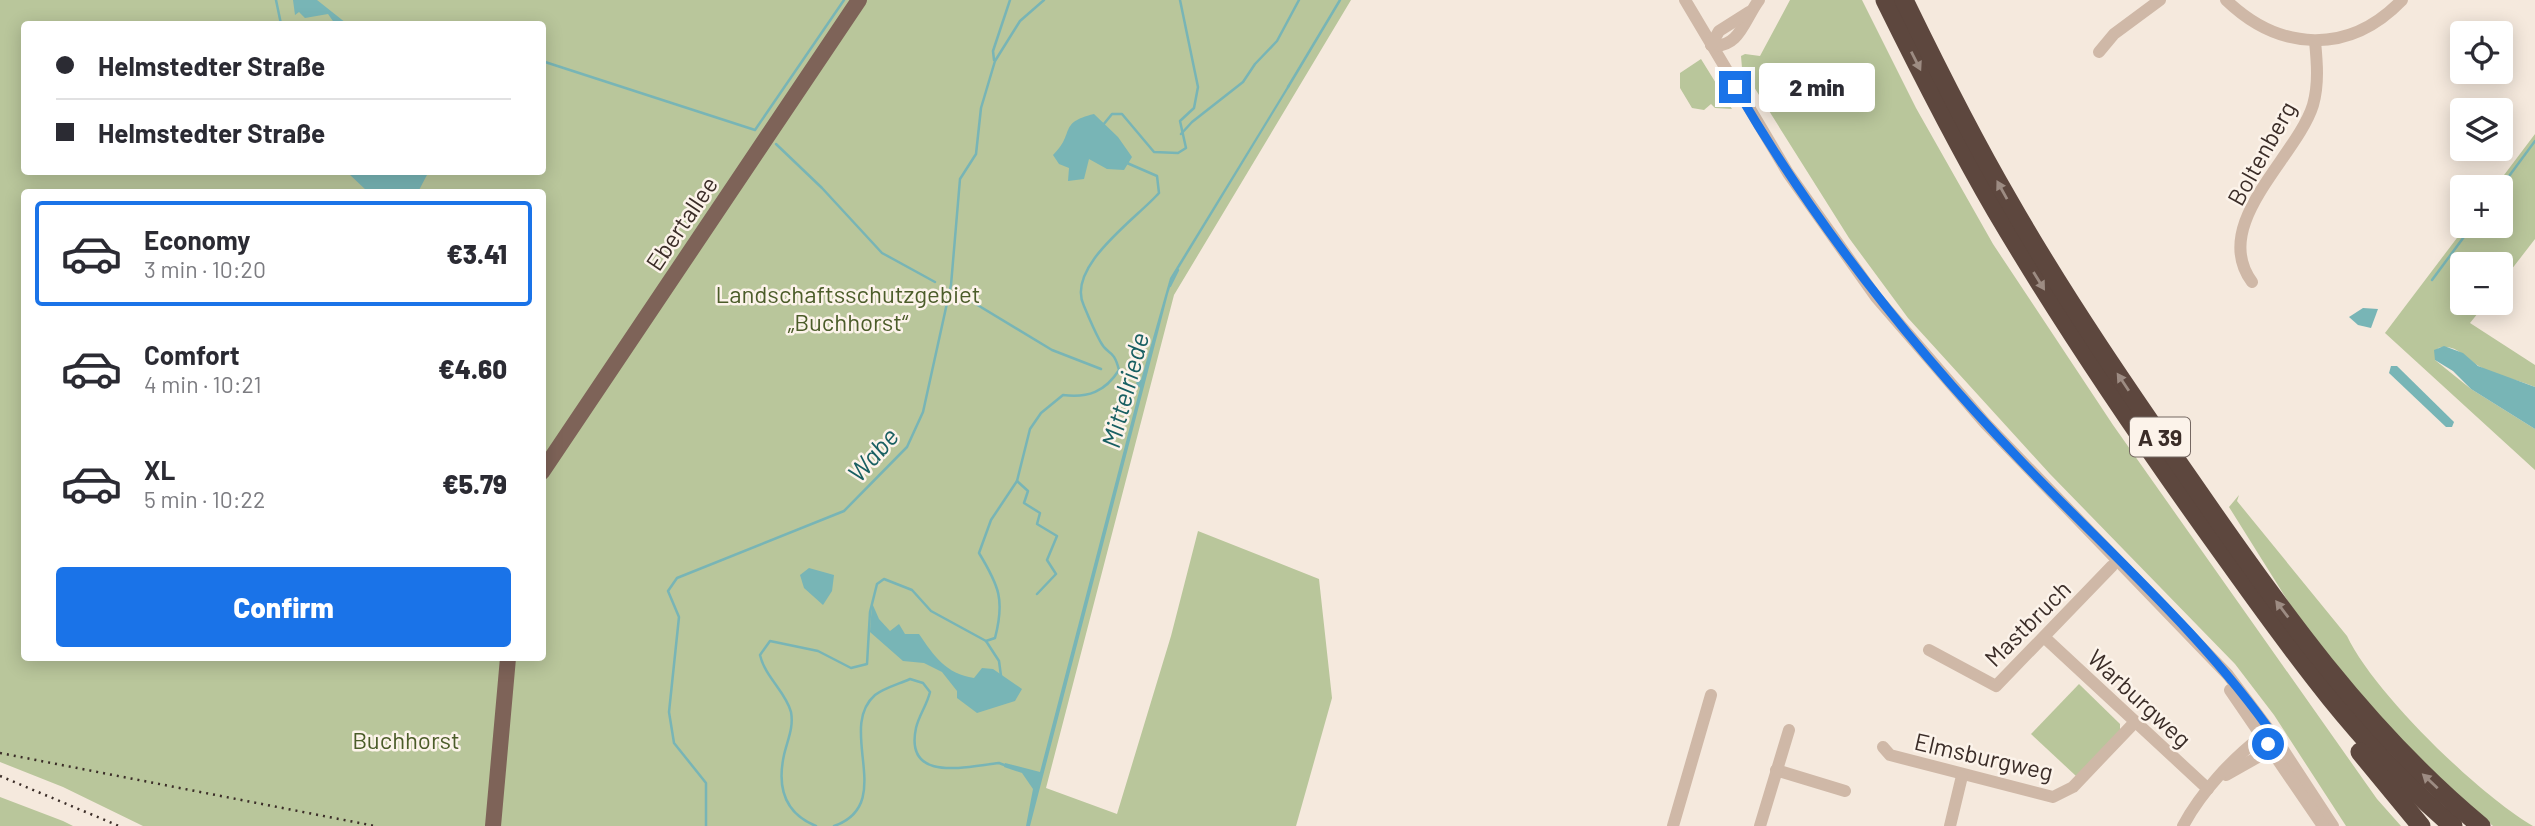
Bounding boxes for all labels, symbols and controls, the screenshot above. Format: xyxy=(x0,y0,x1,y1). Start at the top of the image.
map controls xyxy=(2450,21,2513,315)
button: locate xyxy=(2450,21,2513,84)
text: Helmstedter Straße xyxy=(98,50,325,81)
one-way arrow xyxy=(1910,51,1921,71)
callout: 2 min xyxy=(1760,62,1875,112)
route end xyxy=(1719,71,1751,103)
text: 2 min xyxy=(1789,73,1845,101)
street label: Boltenberg xyxy=(2221,96,2301,210)
button: layers xyxy=(2450,98,2513,161)
text: Helmstedter Straße xyxy=(98,117,325,148)
street label: Ebertallee xyxy=(639,171,723,275)
button: + xyxy=(2450,175,2513,238)
one-way arrow xyxy=(1997,179,2009,199)
icon: car xyxy=(60,222,123,285)
text: Economy xyxy=(144,224,250,255)
text: €3.41 xyxy=(446,238,507,269)
button: − xyxy=(2450,252,2513,315)
text: 3 min · 10:20 xyxy=(144,255,266,283)
one-way arrow xyxy=(2032,271,2045,290)
park label: Landschaftsschutzgebiet „Buchhorst“ xyxy=(716,279,980,336)
water label: Mittelriede xyxy=(1094,329,1154,451)
icon: car xyxy=(60,337,123,400)
text: Comfort xyxy=(144,339,240,370)
text: €4.60 xyxy=(438,353,507,384)
text: 4 min · 10:21 xyxy=(144,370,261,398)
one-way arrow xyxy=(2117,373,2130,392)
road number: A 39 xyxy=(2130,418,2190,457)
water label: Wabe xyxy=(840,420,904,488)
icon: car xyxy=(60,452,123,515)
text: XL xyxy=(144,454,175,485)
text: €5.79 xyxy=(442,468,507,499)
text: 5 min · 10:22 xyxy=(144,485,265,513)
button: Confirm xyxy=(56,567,511,647)
street label: Mastbruch xyxy=(1978,574,2076,672)
one-way arrow xyxy=(2275,600,2289,618)
street label: Warburgweg xyxy=(2082,643,2198,753)
park label: Buchhorst xyxy=(352,725,460,754)
street label: Elmsburgweg xyxy=(1912,726,2056,786)
route start xyxy=(2252,728,2284,760)
one-way arrow xyxy=(2422,773,2439,789)

